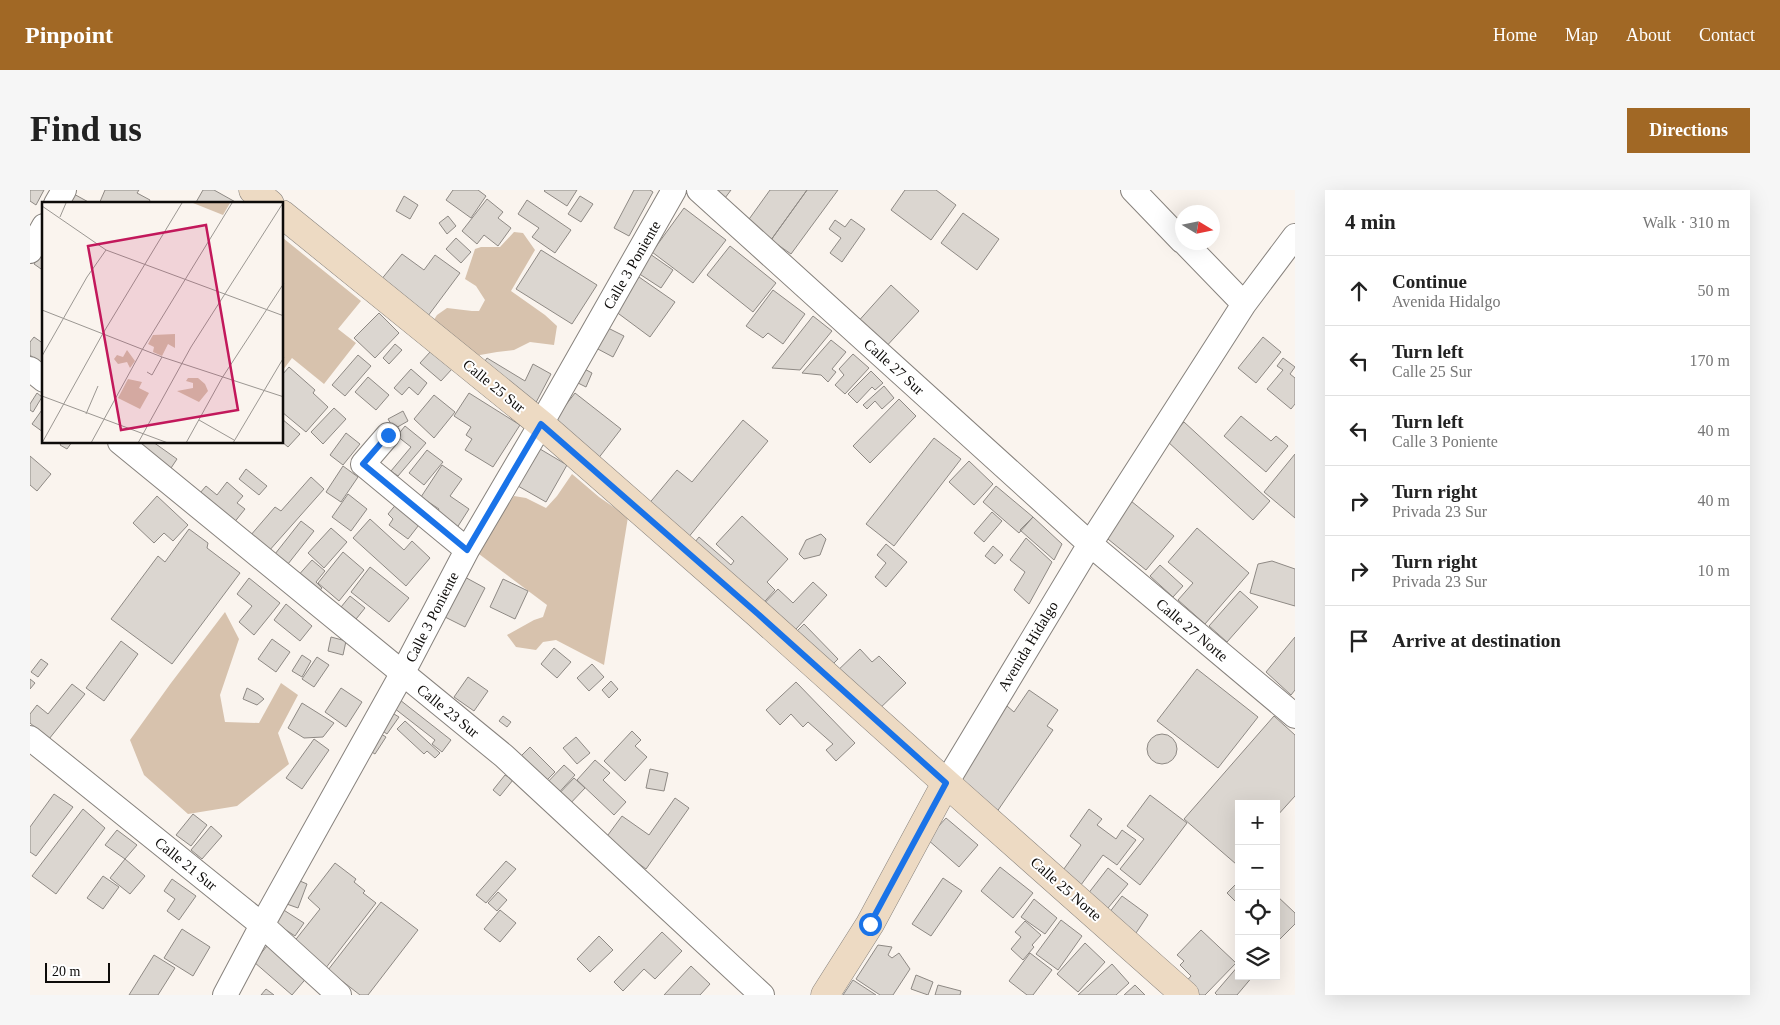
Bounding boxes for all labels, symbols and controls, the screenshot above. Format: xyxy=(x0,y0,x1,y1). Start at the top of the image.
text: Pinpoint xyxy=(25,22,113,48)
text: Home xyxy=(1493,25,1537,45)
text: Map xyxy=(1565,25,1598,45)
text: About xyxy=(1626,25,1671,45)
text: Contact xyxy=(1699,25,1755,45)
button: Directions xyxy=(1627,108,1750,153)
text: Find us xyxy=(30,110,142,149)
inset map xyxy=(42,202,284,444)
north arrow xyxy=(1175,205,1220,250)
text: 4 min xyxy=(1345,210,1396,234)
text: Walk · 310 m xyxy=(1643,214,1730,231)
street label: Calle 3 Poniente xyxy=(600,218,664,312)
text: Continue xyxy=(1392,271,1467,292)
icon: ahead xyxy=(1345,277,1373,305)
text: 50 m xyxy=(1698,282,1730,299)
text: Avenida Hidalgo xyxy=(1392,293,1501,310)
street label: Calle 27 Sur xyxy=(861,336,927,398)
text: Turn left xyxy=(1392,341,1464,362)
icon: left xyxy=(1345,347,1373,375)
text: 170 m xyxy=(1690,352,1730,369)
street label: Calle 25 Sur xyxy=(460,356,528,416)
text: Calle 25 Sur xyxy=(1392,363,1472,380)
text: Turn left xyxy=(1392,411,1464,432)
icon: left xyxy=(1345,417,1373,445)
text: 40 m xyxy=(1698,422,1730,439)
route end xyxy=(377,424,400,447)
text: Calle 3 Poniente xyxy=(1392,433,1498,450)
text: Turn right xyxy=(1392,481,1477,502)
icon: right xyxy=(1345,487,1373,515)
text: 40 m xyxy=(1698,492,1730,509)
text: Privada 23 Sur xyxy=(1392,503,1487,520)
text: Turn right xyxy=(1392,551,1477,572)
icon: right xyxy=(1345,557,1373,585)
text: 10 m xyxy=(1698,562,1730,579)
street label: Calle 3 Poniente xyxy=(402,569,462,665)
text: Privada 23 Sur xyxy=(1392,573,1487,590)
street label: Calle 27 Norte xyxy=(1153,595,1231,665)
street label: Avenida Hidalgo xyxy=(995,598,1061,694)
icon: arrive xyxy=(1345,627,1373,655)
text: Arrive at destination xyxy=(1392,630,1561,651)
street label: Calle 23 Sur xyxy=(414,681,482,741)
map controls xyxy=(1235,800,1280,980)
button: + xyxy=(1235,800,1280,845)
street label: Calle 21 Sur xyxy=(152,834,220,894)
button: − xyxy=(1235,845,1280,890)
street label: Calle 25 Norte xyxy=(1027,854,1105,924)
button: locate xyxy=(1235,890,1280,935)
route start xyxy=(859,913,882,936)
button: layers xyxy=(1235,935,1280,980)
scale bar xyxy=(45,960,110,983)
text: 20 m xyxy=(52,964,80,979)

